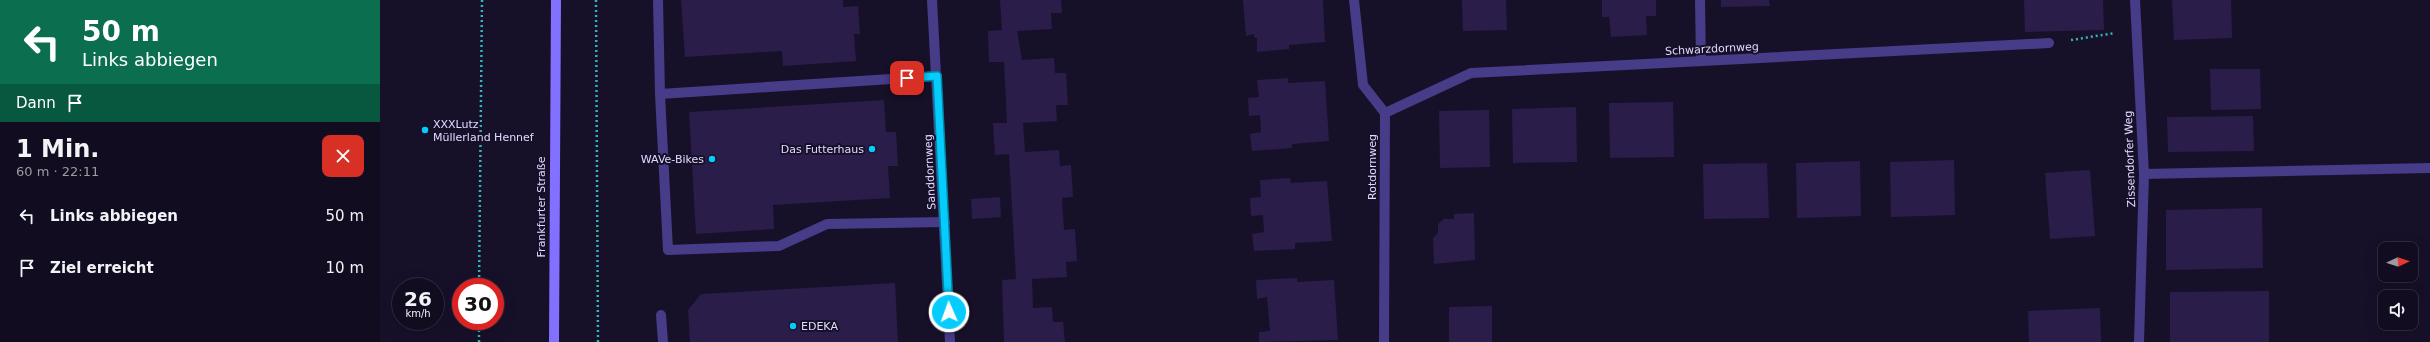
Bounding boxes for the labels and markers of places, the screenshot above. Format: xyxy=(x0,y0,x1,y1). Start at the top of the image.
pin xyxy=(890,61,924,95)
place label: XXXLutz Müllerland Hennef xyxy=(433,118,535,144)
marker: XXXLutz Müllerland Hennef xyxy=(420,125,430,135)
place label: Das Futterhaus xyxy=(781,143,864,156)
marker: Das Futterhaus xyxy=(867,144,877,154)
place label: WAVe-Bikes xyxy=(641,153,704,166)
marker: WAVe-Bikes xyxy=(707,154,717,164)
place label: EDEKA xyxy=(801,320,838,333)
marker: EDEKA xyxy=(788,321,798,331)

